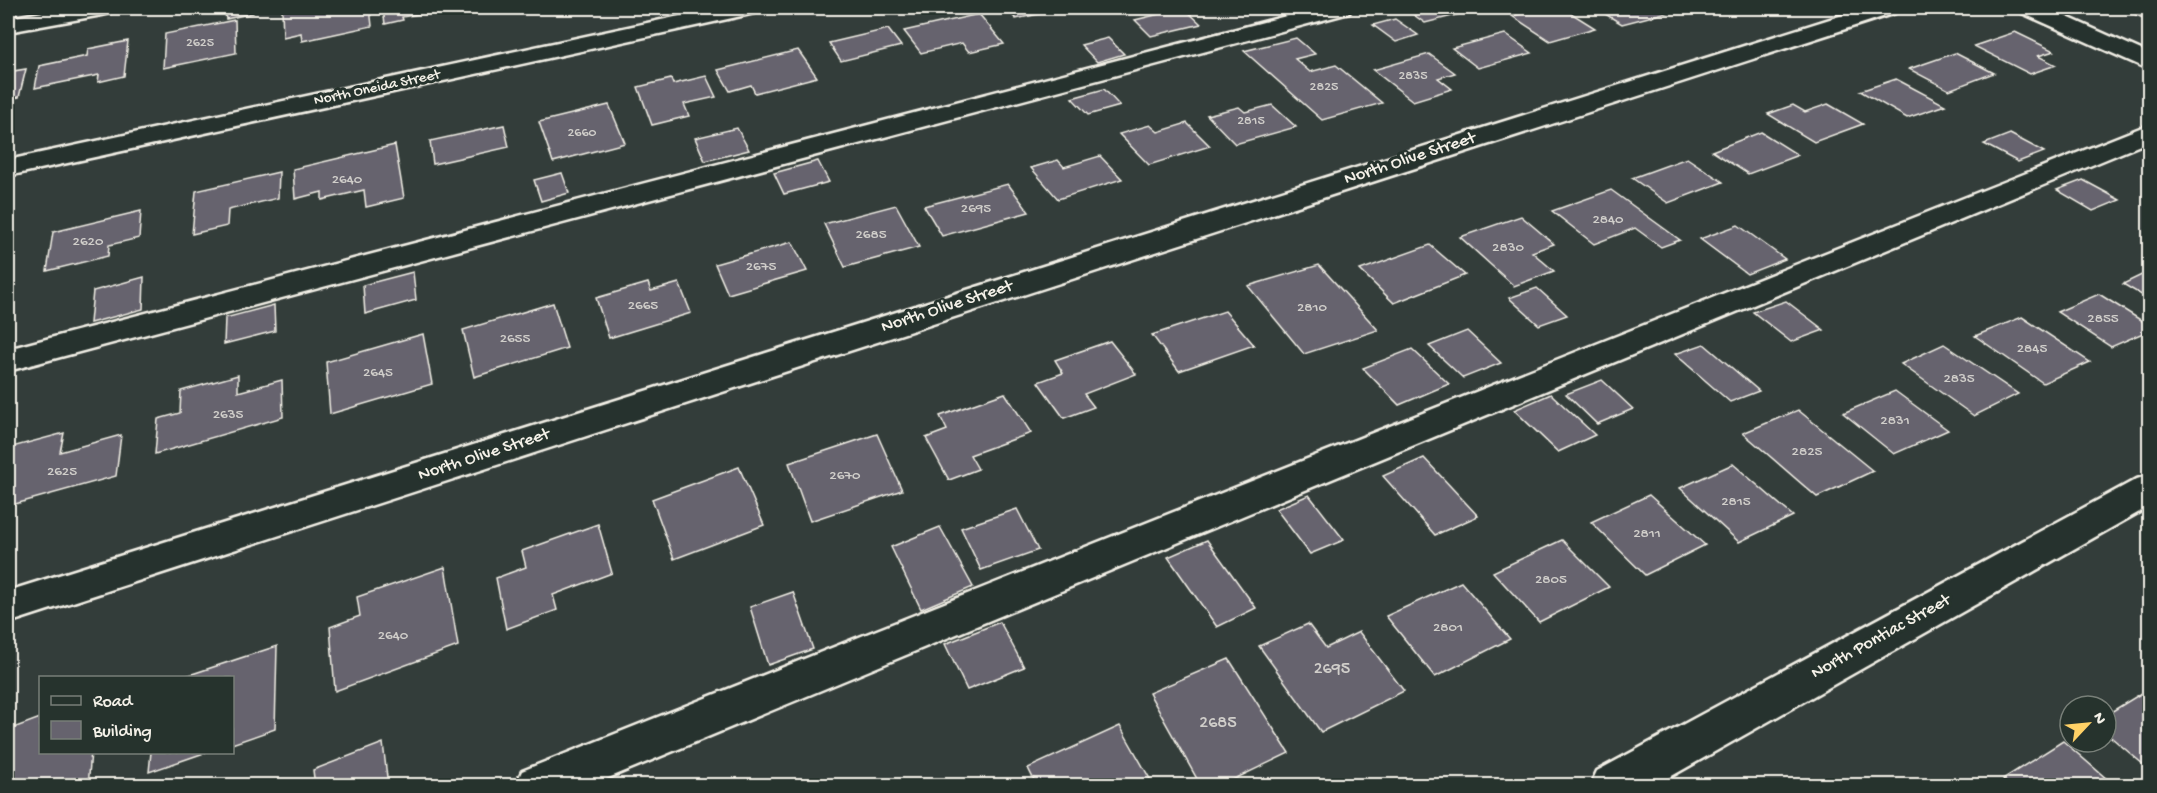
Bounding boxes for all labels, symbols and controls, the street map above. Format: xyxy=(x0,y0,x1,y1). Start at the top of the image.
house number: 2625 xyxy=(186,35,214,52)
street label: North Oneida Street xyxy=(312,65,444,110)
house number: 2835 xyxy=(1398,68,1428,85)
house number: 2825 xyxy=(1310,79,1338,96)
house number: 2815 xyxy=(1237,113,1265,130)
house number: 2660 xyxy=(567,125,597,142)
street label: North Olive Street xyxy=(1342,127,1480,190)
house number: 2640 xyxy=(332,171,363,189)
house number: 2695 xyxy=(961,200,991,218)
house number: 2840 xyxy=(1592,211,1624,229)
house number: 2685 xyxy=(855,226,887,244)
house number: 2620 xyxy=(73,233,104,251)
house number: 2830 xyxy=(1492,239,1524,257)
house number: 2675 xyxy=(746,258,776,276)
street label: North Olive Street xyxy=(879,275,1017,338)
house number: 2665 xyxy=(628,297,658,315)
house number: 2810 xyxy=(1297,299,1328,317)
house number: 2855 xyxy=(2087,310,2119,328)
house number: 2655 xyxy=(500,330,530,348)
house number: 2845 xyxy=(2017,340,2047,358)
house number: 2645 xyxy=(363,364,393,382)
house number: 2835 xyxy=(1943,370,1975,388)
house number: 2635 xyxy=(213,406,243,424)
house number: 2831 xyxy=(1880,412,1910,430)
street label: North Olive Street xyxy=(416,423,554,486)
house number: 2825 xyxy=(1792,443,1823,461)
house number: 2625 xyxy=(47,463,77,481)
house number: 2670 xyxy=(829,467,861,485)
house number: 2815 xyxy=(1721,493,1751,511)
house number: 2811 xyxy=(1633,525,1661,543)
house number: 2805 xyxy=(1535,571,1567,589)
street label: North Pontiac Street xyxy=(1808,589,1956,684)
house number: 2801 xyxy=(1433,619,1463,637)
house number: 2640 xyxy=(378,627,409,645)
house number: 2695 xyxy=(1314,659,1350,680)
legend xyxy=(39,676,234,754)
text: Road xyxy=(93,692,134,713)
north arrow xyxy=(2058,694,2118,754)
text: N xyxy=(2088,710,2109,728)
house number: 2685 xyxy=(1199,713,1237,734)
text: Building xyxy=(92,722,152,743)

